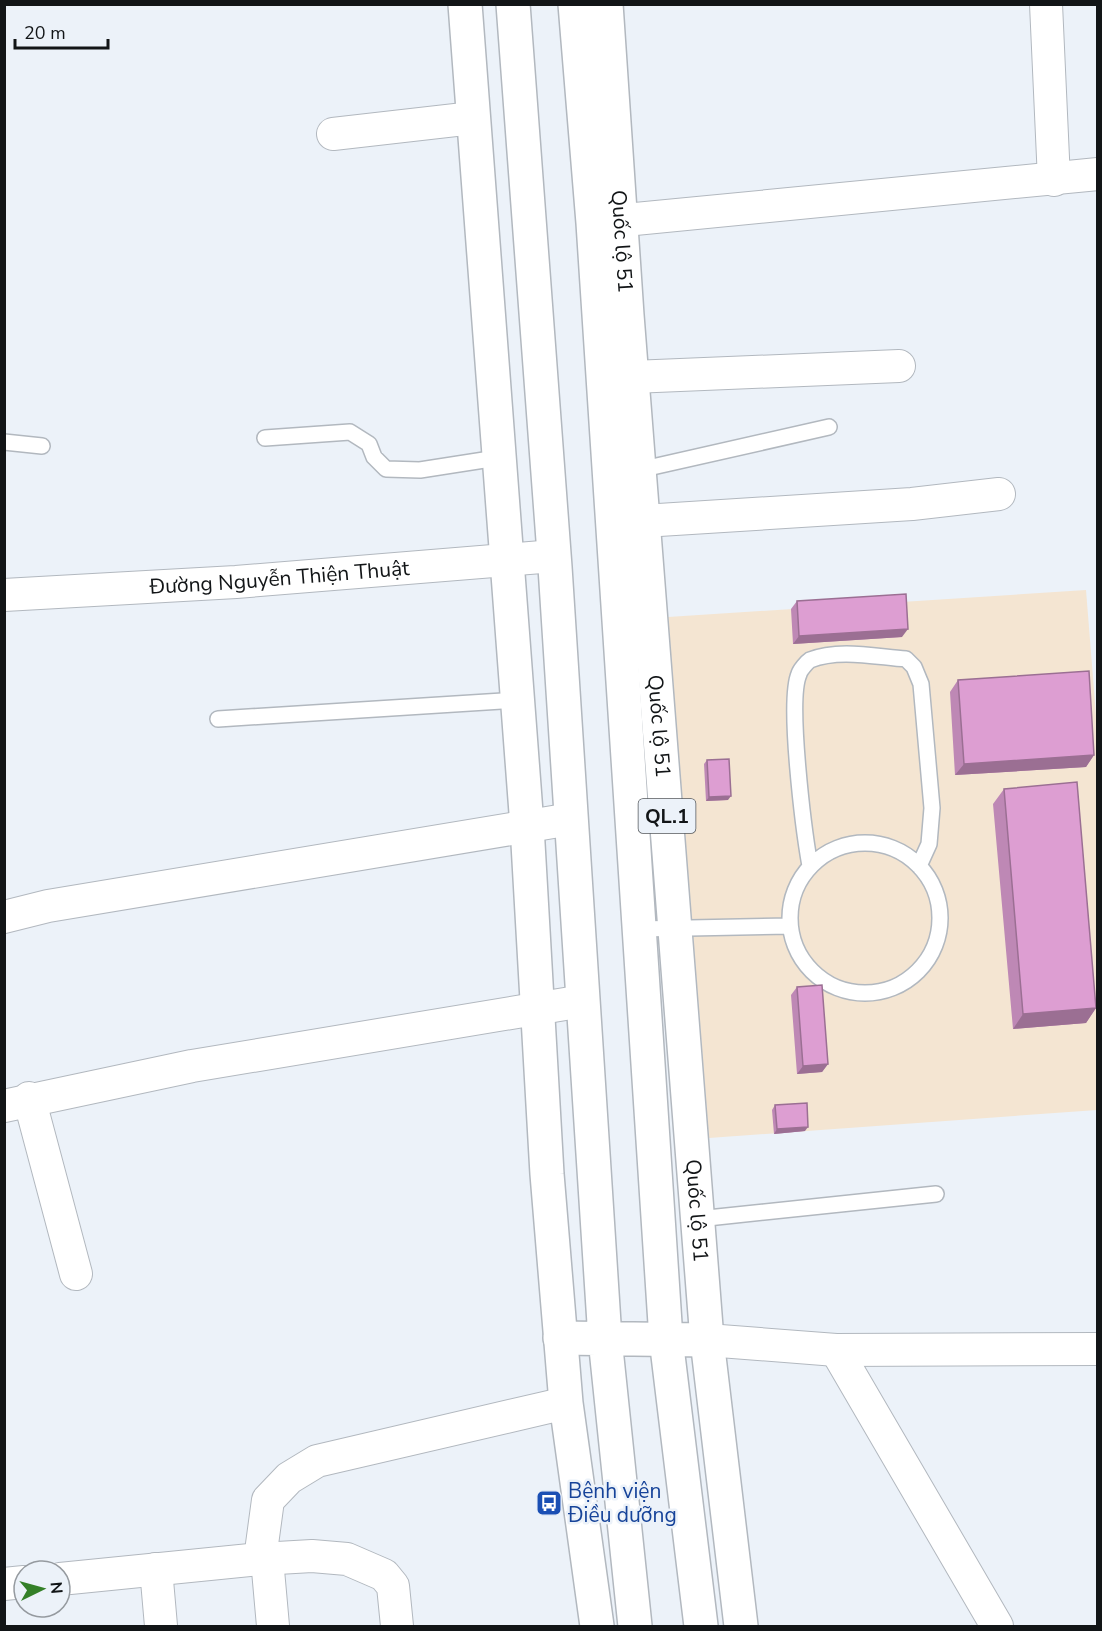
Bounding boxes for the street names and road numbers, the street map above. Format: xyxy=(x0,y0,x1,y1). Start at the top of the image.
street label: Quốc lộ 51 xyxy=(605,189,639,294)
street label: Đường Nguyễn Thiện Thuật xyxy=(148,554,411,601)
street label: Quốc lộ 51 xyxy=(641,674,677,779)
road number: QL.1 xyxy=(638,799,696,833)
street label: Quốc lộ 51 xyxy=(679,1158,715,1263)

